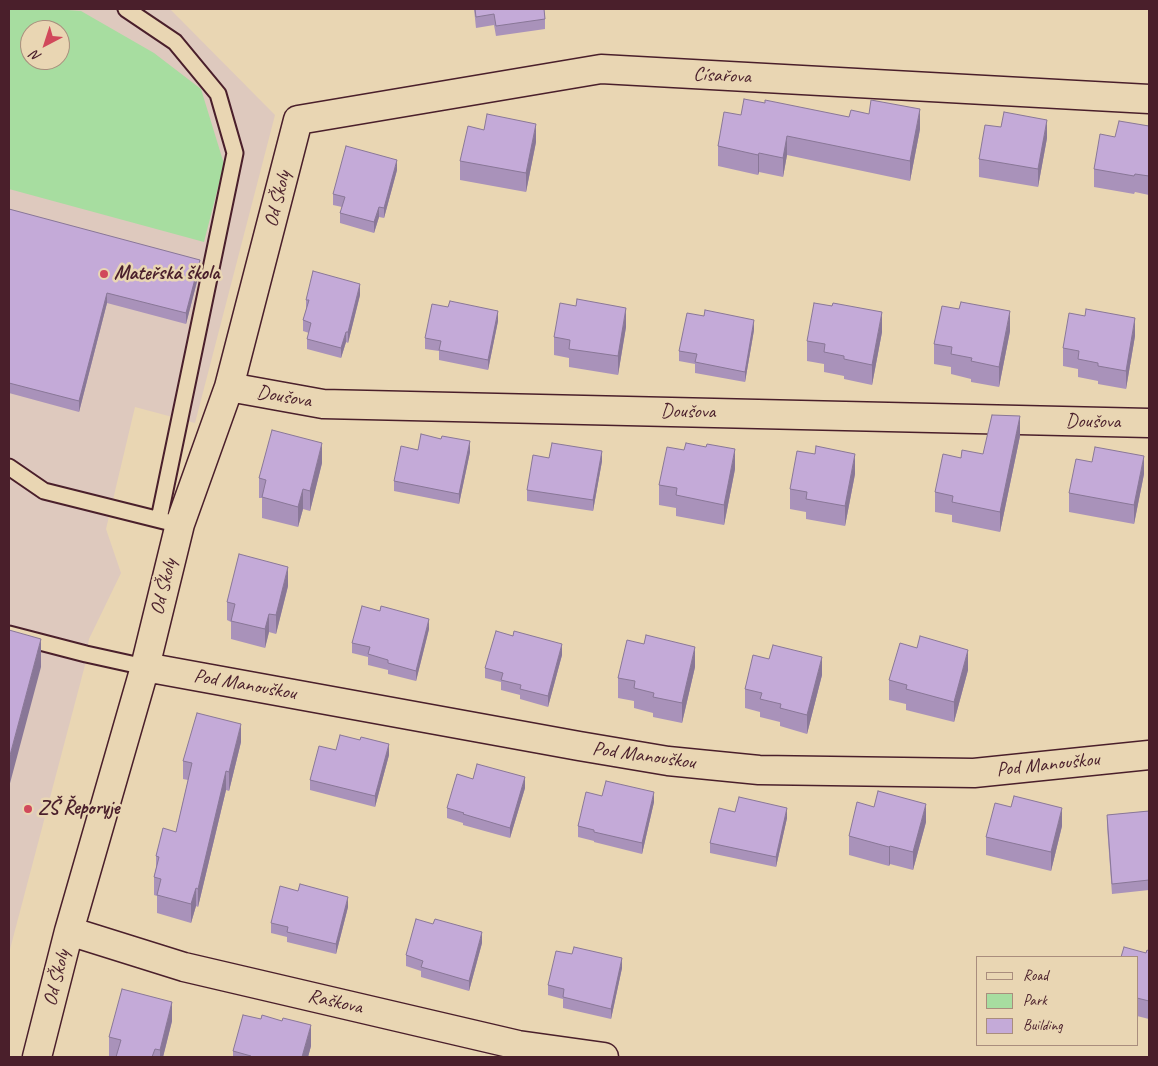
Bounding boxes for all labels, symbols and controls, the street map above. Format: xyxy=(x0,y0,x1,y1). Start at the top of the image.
north arrow xyxy=(20,20,70,70)
text: N xyxy=(27,47,44,65)
street label: Císařova xyxy=(693,63,751,89)
street label: Od Školy xyxy=(259,168,297,230)
place label: Mateřská škola xyxy=(114,262,220,286)
marker: Mateřská škola xyxy=(98,268,110,280)
street label: Doušova xyxy=(255,380,313,414)
street label: Doušova xyxy=(660,400,716,424)
street label: Doušova xyxy=(1065,410,1121,434)
street label: Od Školy xyxy=(145,556,183,618)
street label: Pod Manouškou xyxy=(192,664,298,706)
street label: Pod Manouškou xyxy=(591,737,697,775)
street label: Pod Manouškou xyxy=(995,748,1101,782)
place label: ZŠ Řeporyje xyxy=(38,797,119,821)
marker: ZŠ Řeporyje xyxy=(22,803,34,815)
street label: Od Školy xyxy=(38,947,76,1009)
legend xyxy=(976,956,1138,1046)
text: Road xyxy=(1023,966,1048,985)
street label: Raškova xyxy=(305,984,365,1020)
text: Park xyxy=(1023,991,1047,1010)
text: Building xyxy=(1023,1016,1062,1035)

